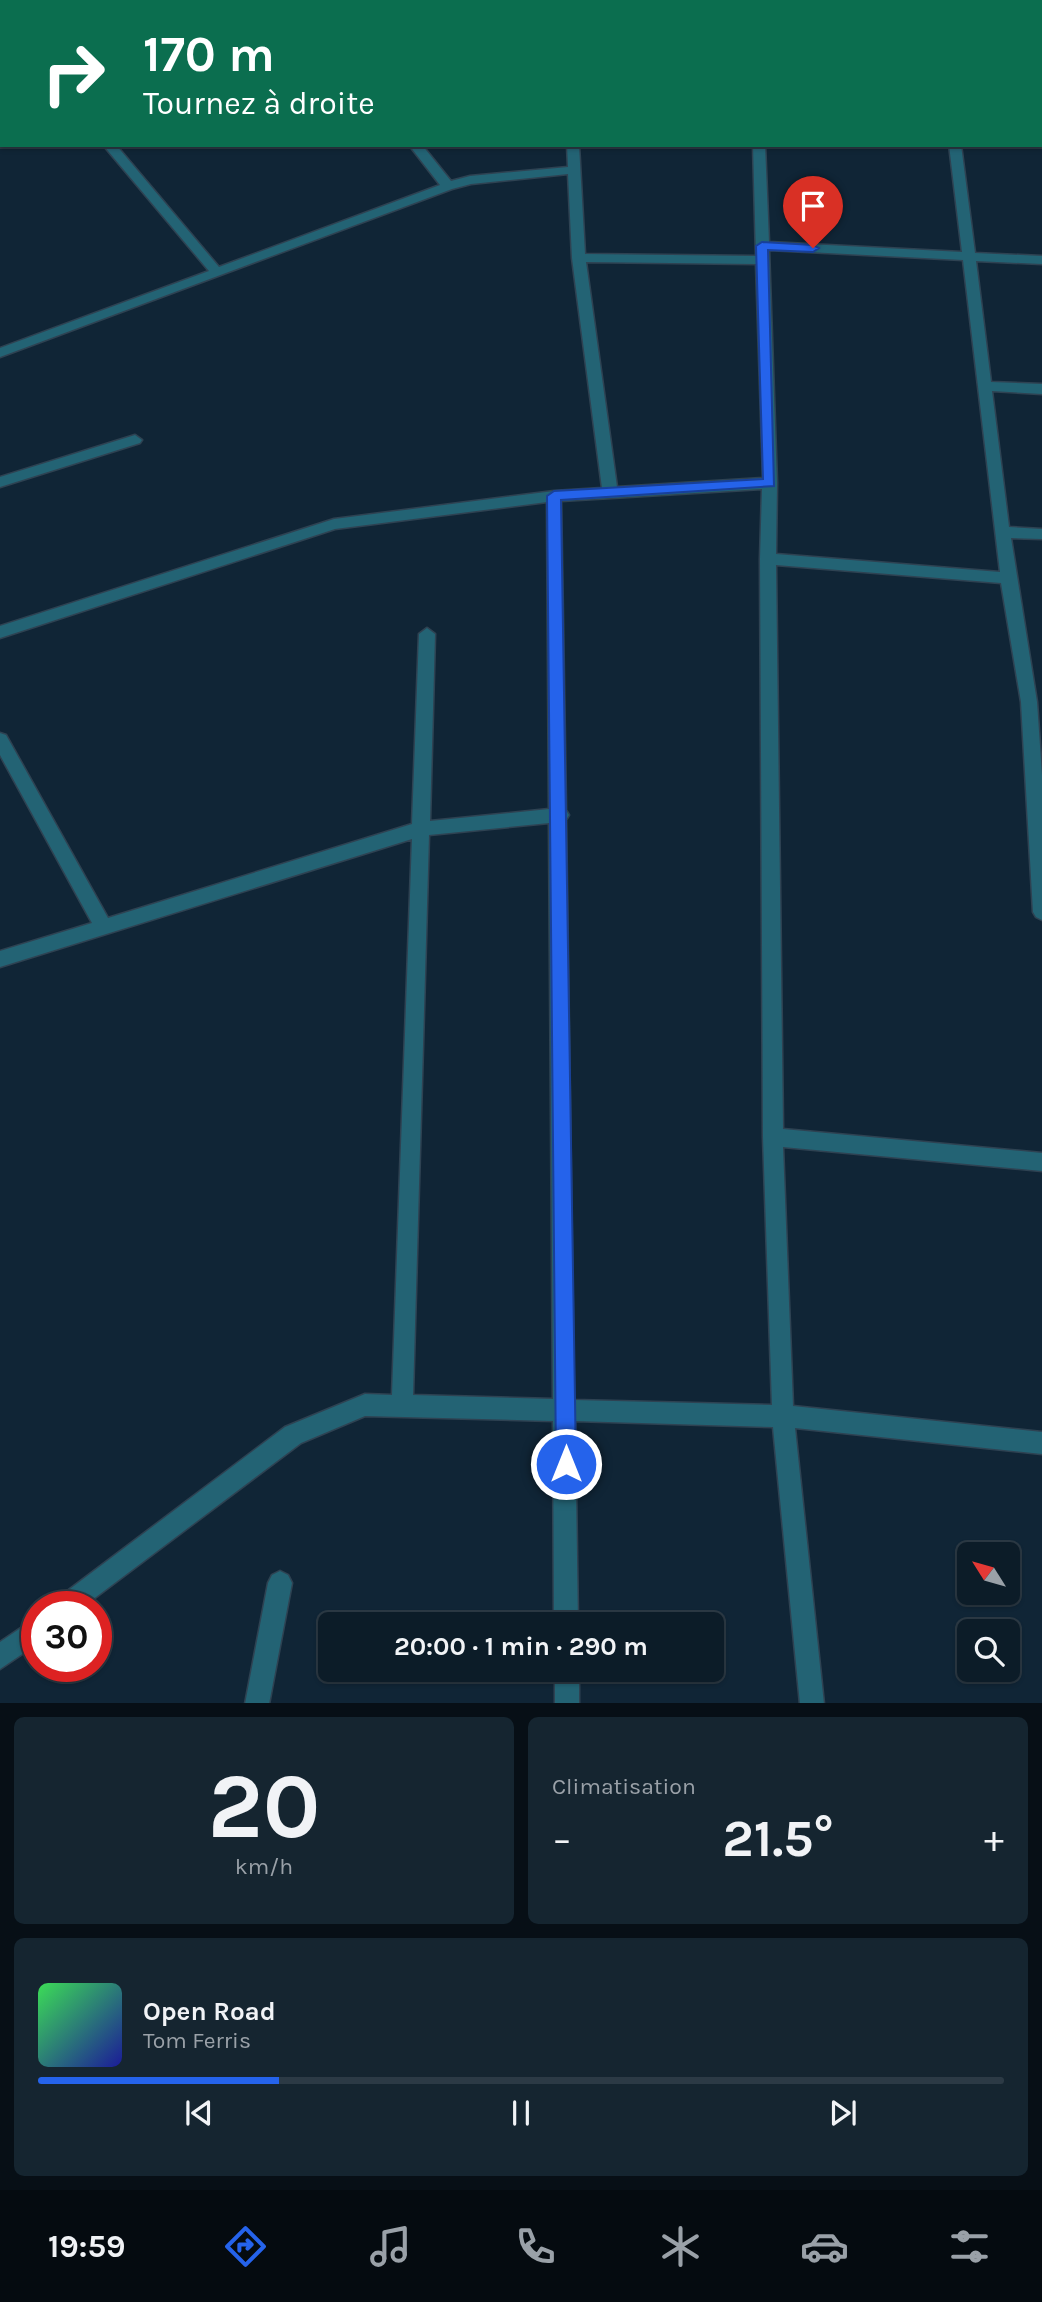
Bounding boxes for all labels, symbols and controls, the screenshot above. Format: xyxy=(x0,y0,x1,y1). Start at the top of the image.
text: 170 m xyxy=(143,26,275,83)
icon: right xyxy=(28,28,119,119)
text: Tournez à droite xyxy=(143,85,375,122)
pin xyxy=(783,176,843,248)
icon: arrive xyxy=(794,187,832,225)
position arrow xyxy=(529,1427,603,1501)
north arrow xyxy=(957,1542,1020,1605)
map controls xyxy=(957,1542,1020,1682)
speed limit sign: 30 xyxy=(21,1591,112,1682)
button: search xyxy=(957,1619,1020,1682)
text: 20:00 · 1 min · 290 m xyxy=(394,1631,648,1662)
text: 20 xyxy=(208,1754,320,1860)
text: Climatisation xyxy=(552,1773,696,1800)
text: 21.5° xyxy=(722,1808,834,1869)
text: − xyxy=(552,1817,572,1862)
text: + xyxy=(984,1817,1004,1862)
text: km/h xyxy=(235,1853,293,1880)
text: Open Road xyxy=(143,1996,276,2027)
text: Tom Ferris xyxy=(143,2027,251,2054)
icon: previous xyxy=(180,2094,218,2132)
icon: pause xyxy=(502,2094,540,2132)
icon: next xyxy=(824,2094,862,2132)
icon: directions xyxy=(221,2222,270,2271)
icon: music xyxy=(366,2222,415,2271)
icon: phone xyxy=(511,2222,560,2271)
icon: climate xyxy=(656,2222,705,2271)
icon: car xyxy=(800,2222,849,2271)
icon: filters xyxy=(945,2222,994,2271)
text: 19:59 xyxy=(48,2228,126,2265)

